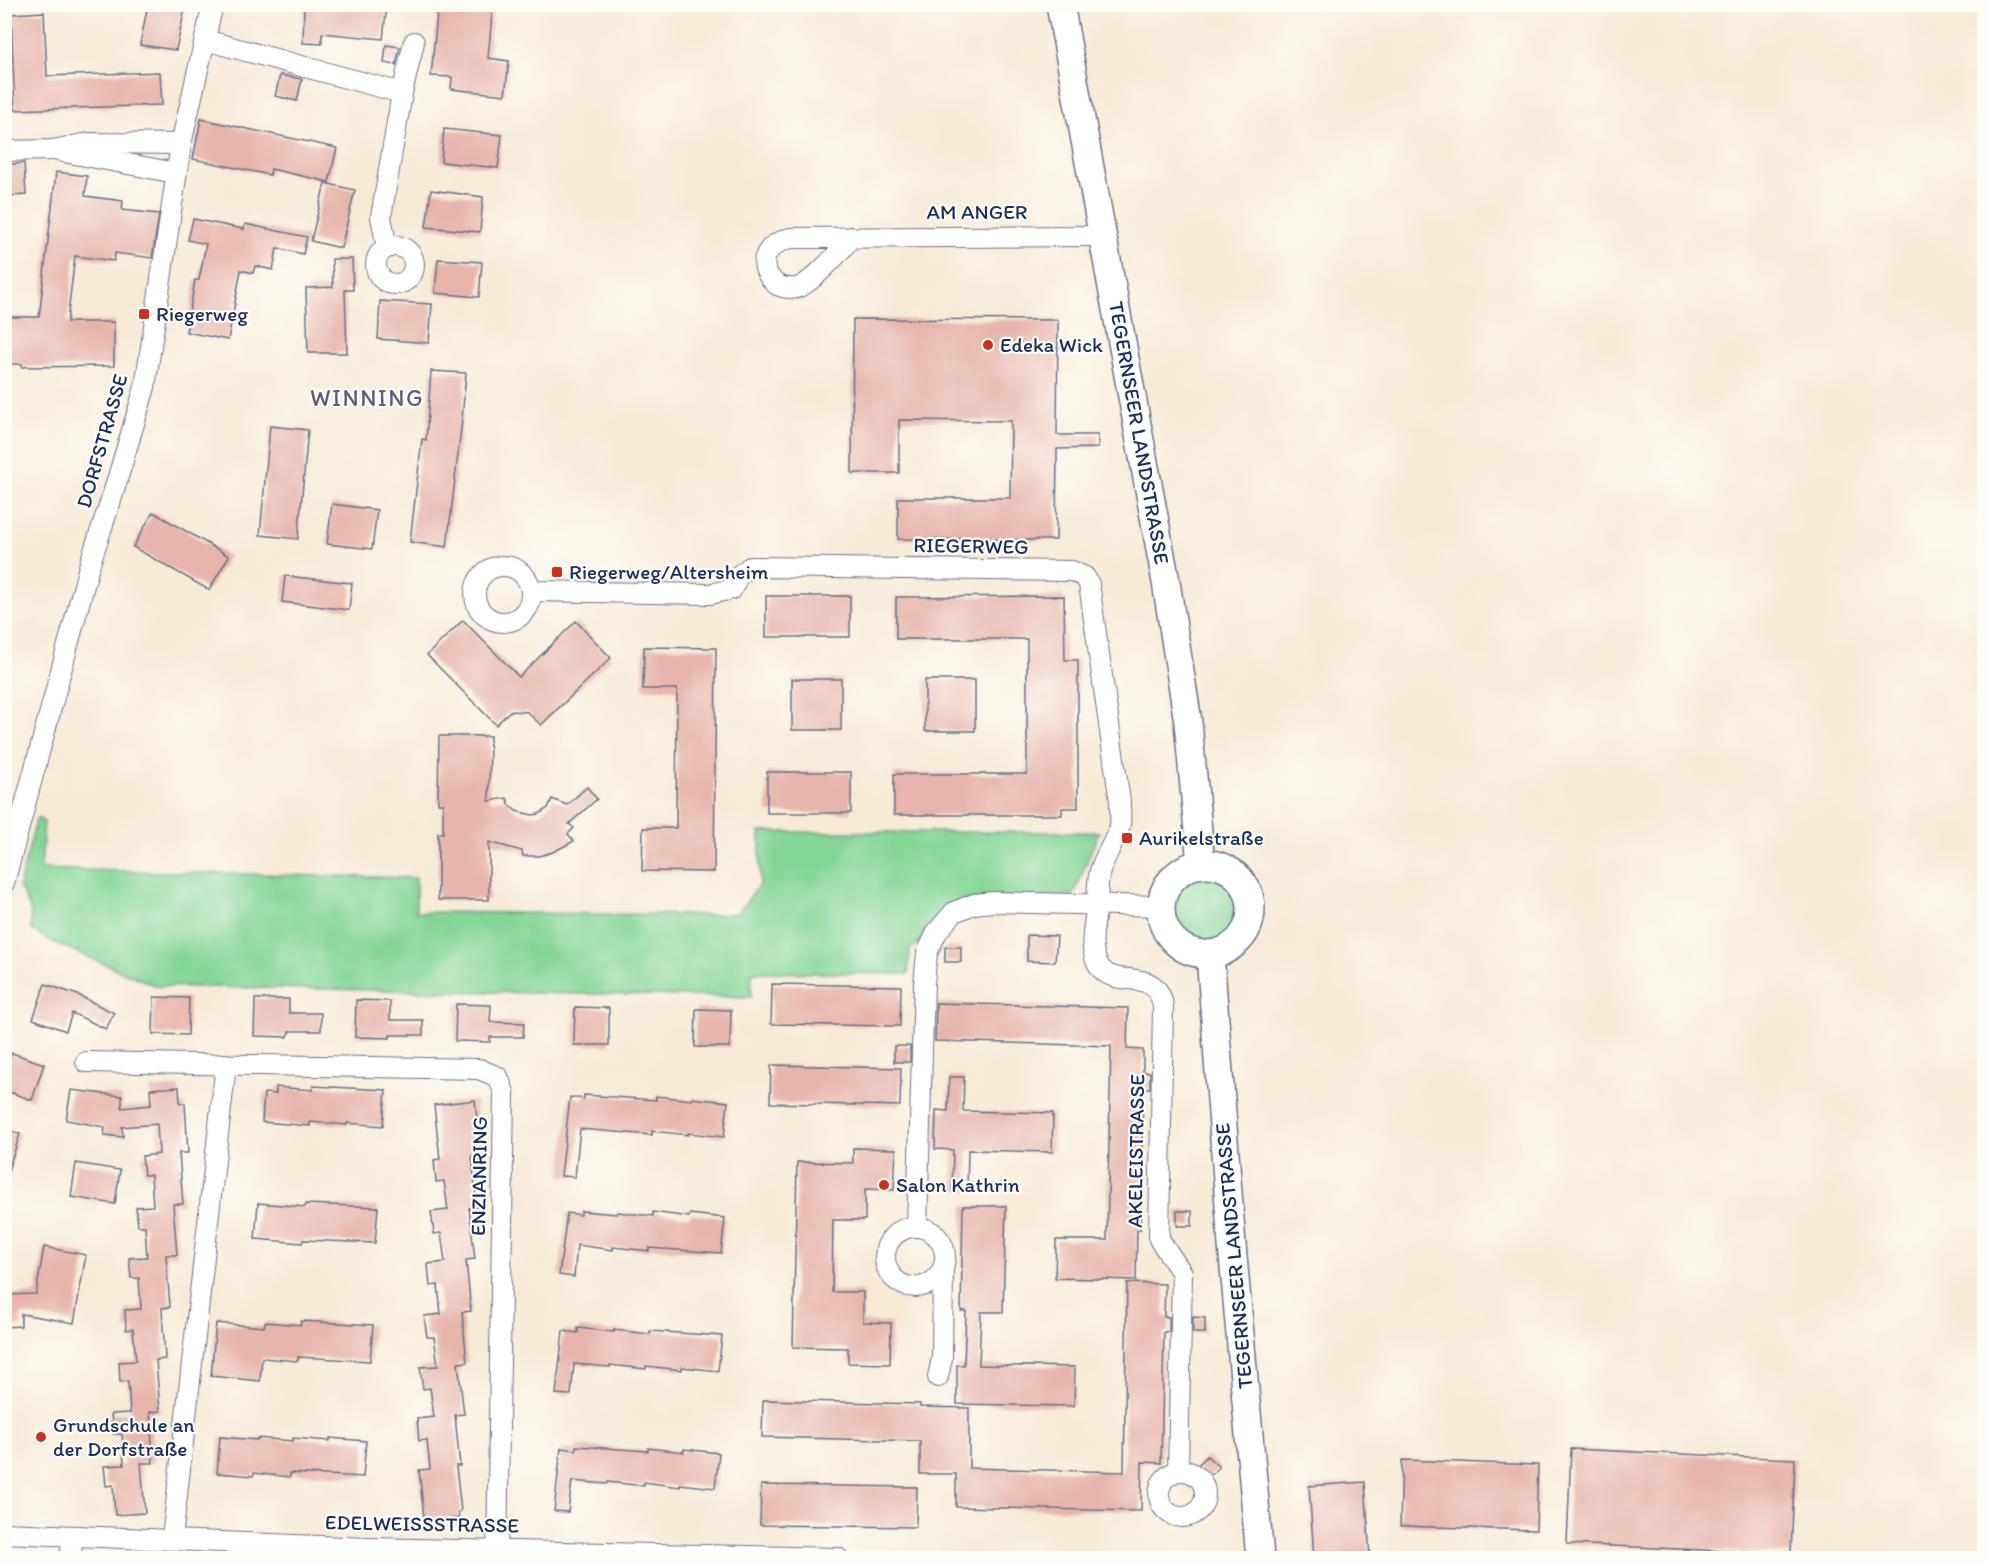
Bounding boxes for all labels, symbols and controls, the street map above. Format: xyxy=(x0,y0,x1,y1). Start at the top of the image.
street label: AM ANGER xyxy=(926,199,1028,224)
street label: TEGERNSEER LANDSTRASSE xyxy=(1104,299,1175,566)
place label: Riegerweg xyxy=(156,301,248,326)
marker: Riegerweg xyxy=(137,307,151,321)
place label: Edeka Wick xyxy=(1000,332,1103,357)
marker: Edeka Wick xyxy=(981,338,995,352)
street label: DORFSTRASSE xyxy=(70,371,133,511)
district label: WINNING xyxy=(310,383,424,412)
street label: RIEGERWEG xyxy=(913,532,1029,559)
place label: Riegerweg/Altersheim xyxy=(569,559,769,584)
marker: Riegerweg/Altersheim xyxy=(550,565,564,579)
place label: Aurikelstraße xyxy=(1139,825,1264,850)
marker: Aurikelstraße xyxy=(1120,831,1134,845)
street label: AKELEISTRASSE xyxy=(1122,1074,1149,1228)
street label: ENZIANRING xyxy=(465,1116,492,1236)
street label: TEGERNSEER LANDSTRASSE xyxy=(1209,1122,1258,1390)
place label: Salon Kathrin xyxy=(896,1172,1020,1197)
marker: Salon Kathrin xyxy=(877,1178,891,1192)
place label: Grundschule an der Dorfstraße xyxy=(53,1412,195,1461)
marker: Grundschule an der Dorfstraße xyxy=(34,1430,48,1444)
street label: EDELWEISSSTRASSE xyxy=(325,1509,519,1538)

